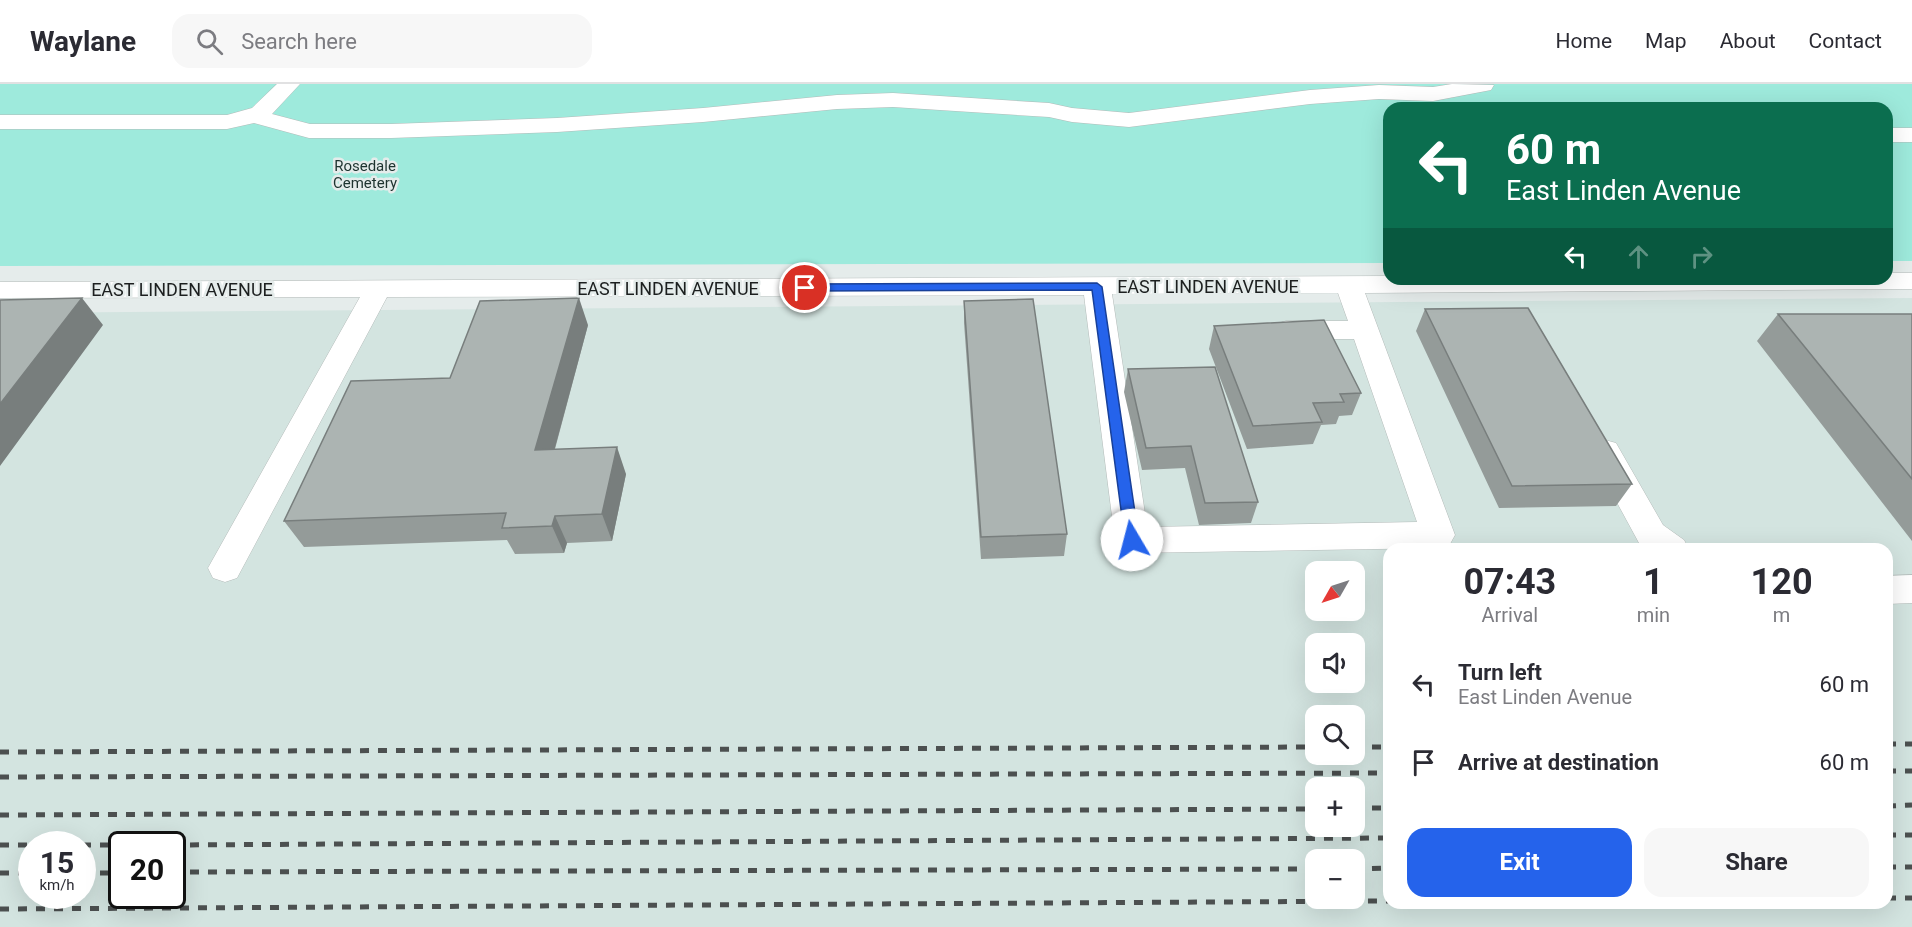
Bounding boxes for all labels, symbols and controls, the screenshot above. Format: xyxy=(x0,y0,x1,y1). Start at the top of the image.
search box xyxy=(172,14,592,68)
text: Waylane xyxy=(30,25,136,58)
icon: search xyxy=(193,25,226,58)
text: Search here xyxy=(241,29,357,54)
text: Home xyxy=(1556,29,1612,53)
text: Map xyxy=(1645,29,1687,53)
text: About xyxy=(1720,29,1776,53)
text: Contact xyxy=(1809,29,1882,53)
text: 60 m xyxy=(1506,125,1601,174)
icon: left xyxy=(1407,126,1485,204)
park label: Rosedale Cemetery xyxy=(333,157,397,192)
text: East Linden Avenue xyxy=(1506,175,1741,207)
icon: left xyxy=(1559,240,1592,273)
icon: ahead xyxy=(1622,240,1655,273)
icon: right xyxy=(1685,240,1718,273)
pin xyxy=(779,262,830,313)
icon: arrive xyxy=(788,271,821,304)
street label: EAST LINDEN AVENUE xyxy=(1117,276,1299,297)
street label: EAST LINDEN AVENUE xyxy=(577,278,759,299)
street label: EAST LINDEN AVENUE xyxy=(91,279,273,300)
position arrow xyxy=(1100,508,1164,572)
north arrow xyxy=(1305,561,1365,621)
map controls xyxy=(1305,561,1365,909)
text: 07:43 xyxy=(1463,561,1556,603)
text: 1 xyxy=(1643,561,1664,603)
text: 120 xyxy=(1751,561,1813,603)
text: Arrival xyxy=(1481,603,1538,627)
text: min xyxy=(1637,603,1670,627)
text: m xyxy=(1773,603,1790,627)
button: sound xyxy=(1305,633,1365,693)
text: Turn left xyxy=(1458,660,1542,685)
icon: left xyxy=(1407,668,1440,701)
text: 60 m xyxy=(1820,672,1869,697)
text: East Linden Avenue xyxy=(1458,685,1632,709)
button: search xyxy=(1305,705,1365,765)
icon: arrive xyxy=(1407,746,1440,779)
text: Arrive at destination xyxy=(1458,750,1659,775)
text: 60 m xyxy=(1820,750,1869,775)
button: + xyxy=(1305,777,1365,837)
button: Exit xyxy=(1407,828,1632,897)
button: Share xyxy=(1644,828,1869,897)
speed limit sign: 20 xyxy=(108,831,186,909)
text: 15 xyxy=(40,845,74,880)
button: − xyxy=(1305,849,1365,909)
text: km/h xyxy=(39,876,75,894)

